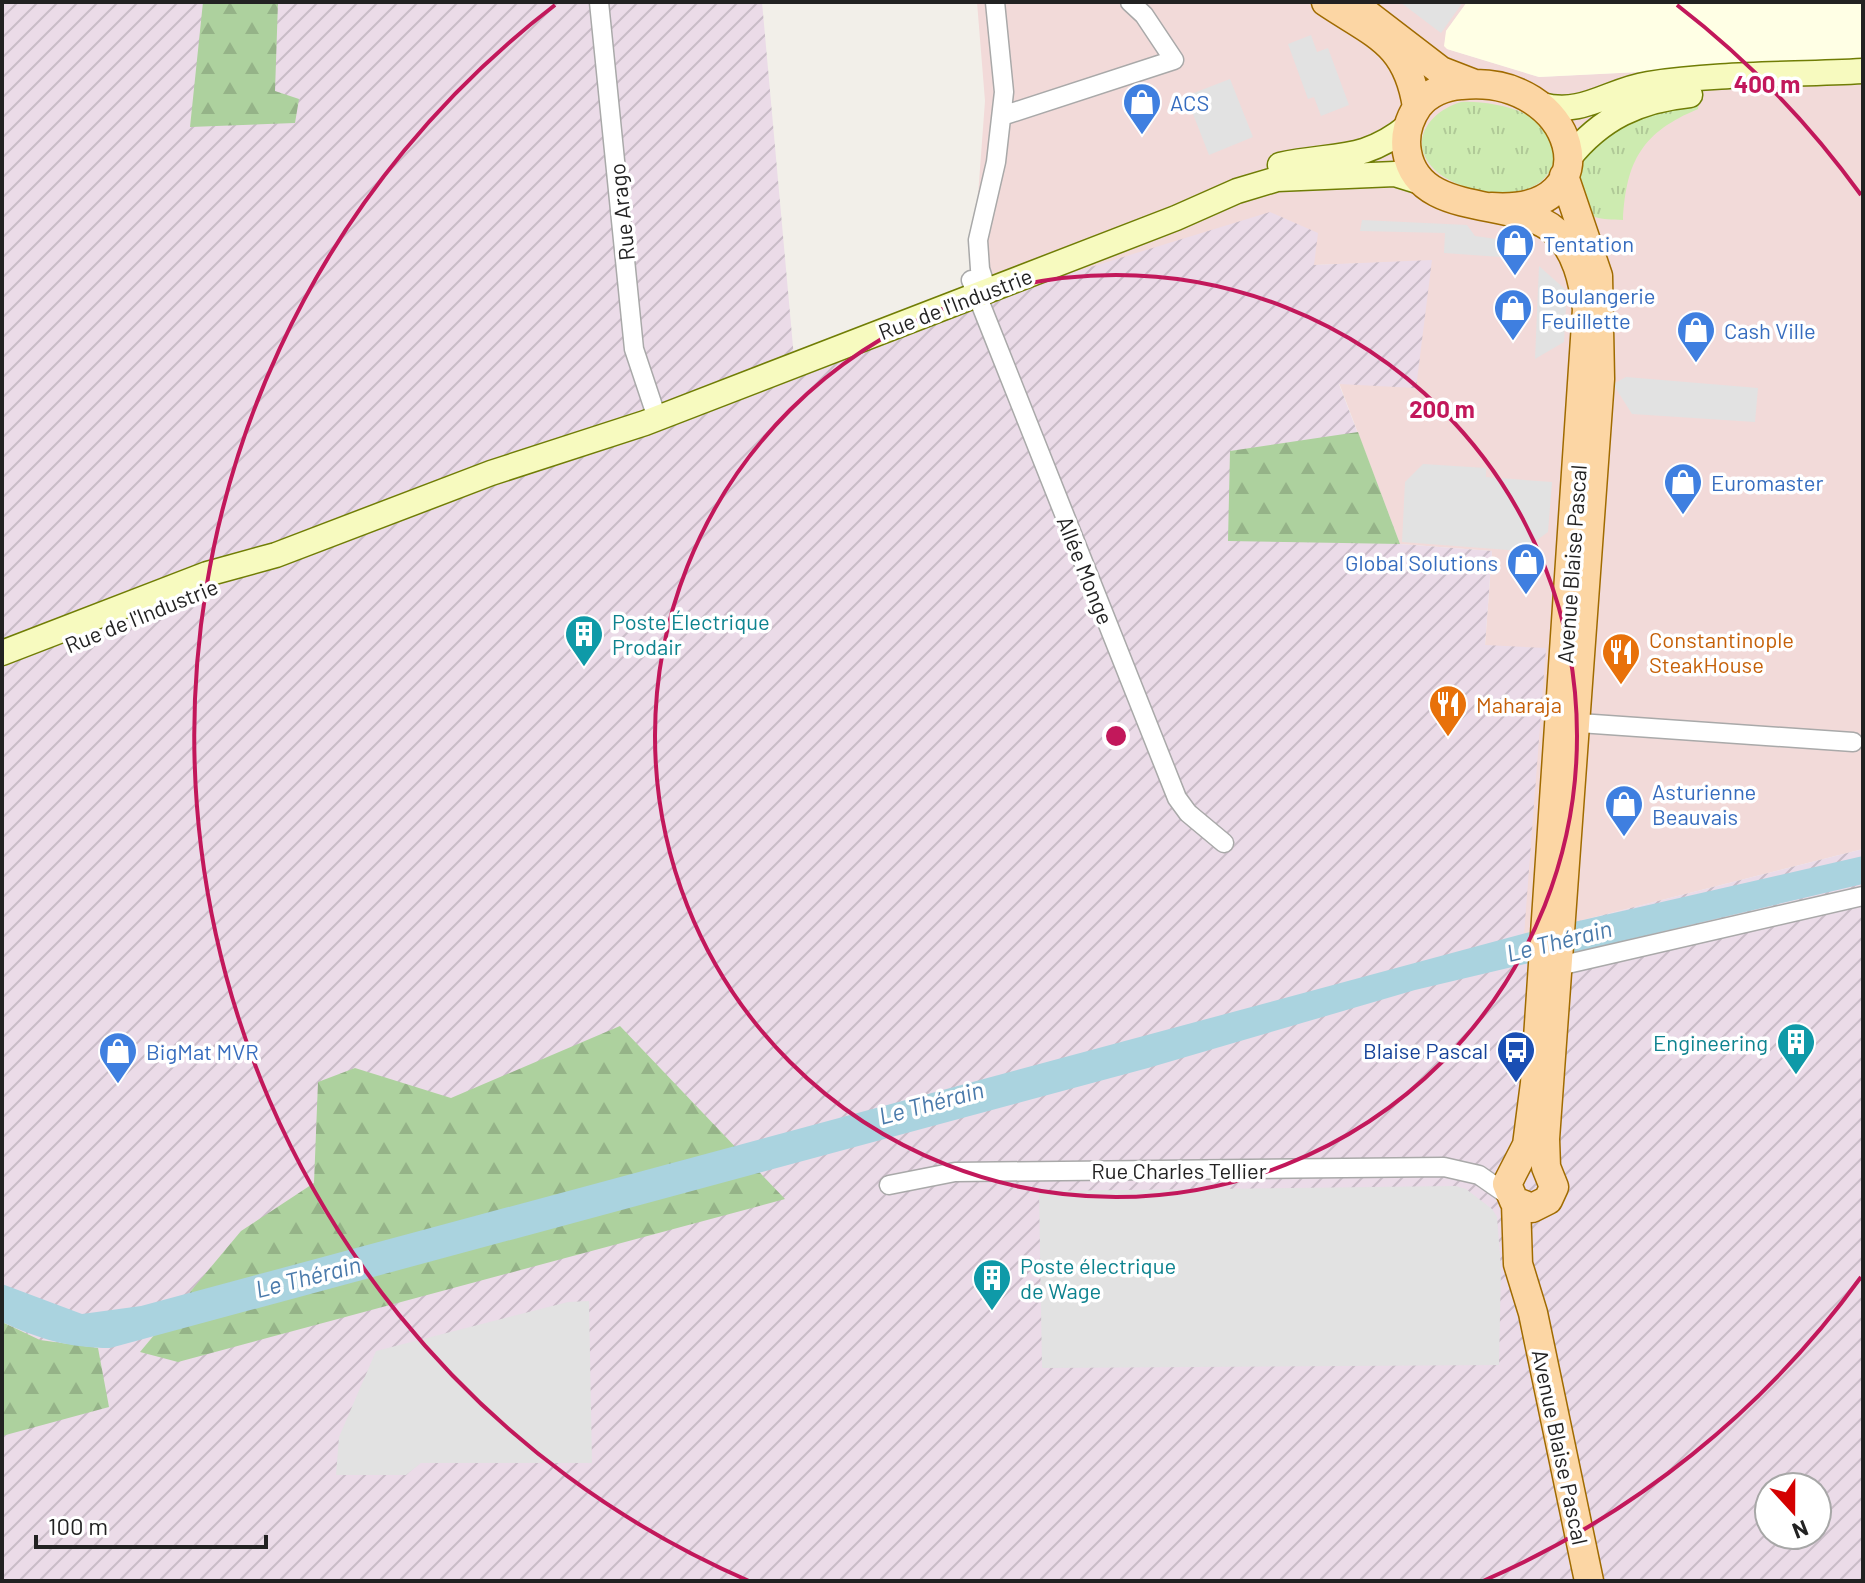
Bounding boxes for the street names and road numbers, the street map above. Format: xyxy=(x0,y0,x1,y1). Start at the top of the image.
street label: Rue Arago xyxy=(603,162,639,262)
street label: Rue de l'Industrie xyxy=(874,262,1036,344)
street label: Avenue Blaise Pascal xyxy=(1551,464,1591,664)
street label: Allée Monge xyxy=(1053,512,1119,628)
street label: Rue de l'Industrie xyxy=(61,572,221,658)
street label: Rue Charles Tellier xyxy=(1091,1157,1267,1183)
street label: Avenue Blaise Pascal xyxy=(1528,1347,1594,1547)

